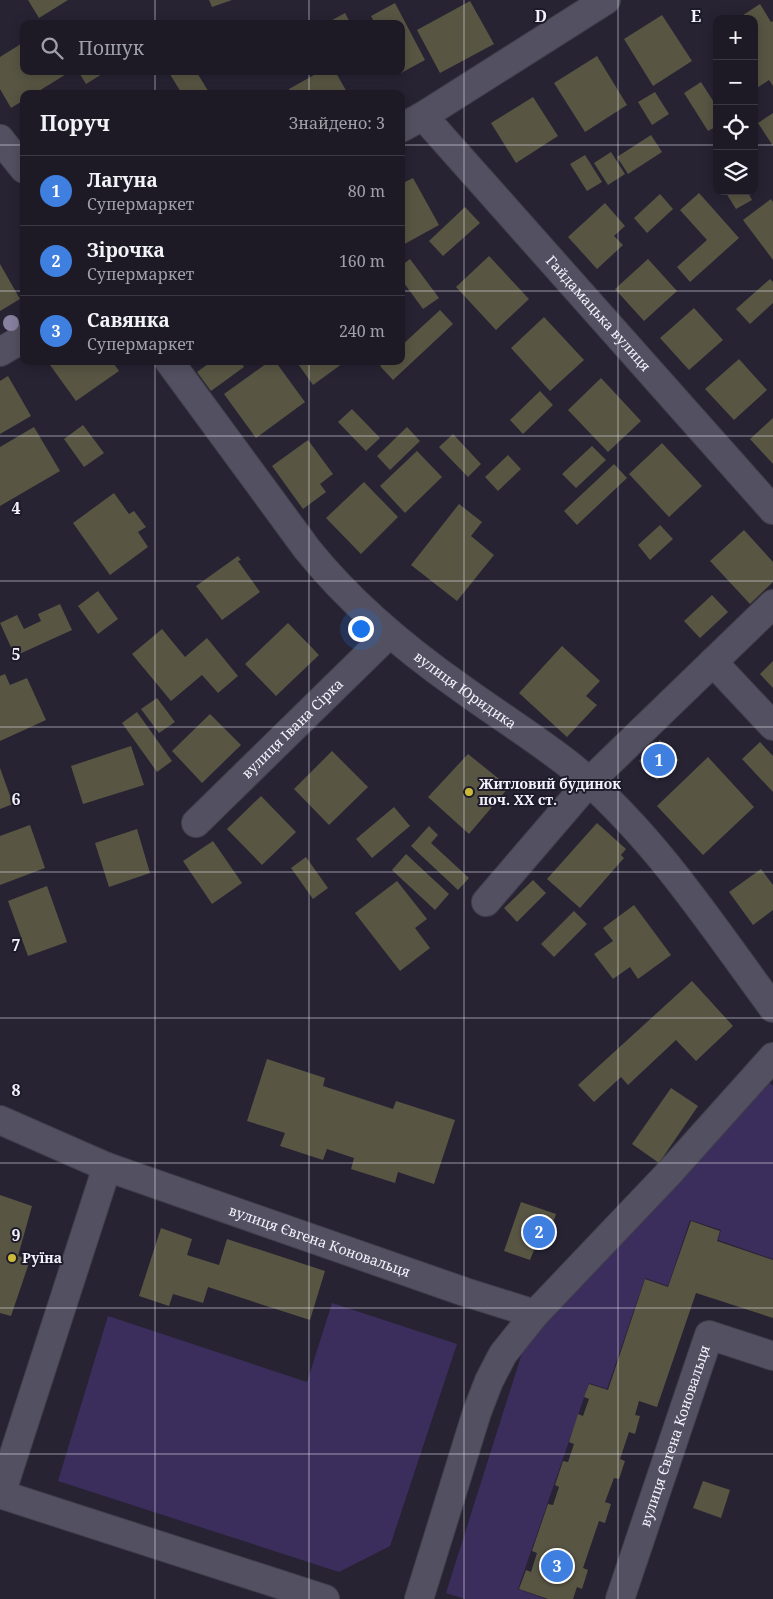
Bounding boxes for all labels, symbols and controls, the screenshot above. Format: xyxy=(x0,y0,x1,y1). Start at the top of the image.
text: D xyxy=(535,5,547,27)
text: E xyxy=(691,5,701,27)
map controls xyxy=(713,15,758,195)
button: + xyxy=(713,15,758,60)
search box xyxy=(20,20,405,75)
icon: search xyxy=(38,34,66,62)
text: Пошук xyxy=(78,35,144,61)
button: − xyxy=(713,60,758,105)
button: locate xyxy=(713,105,758,150)
text: Поруч xyxy=(40,109,110,137)
text: Знайдено: 3 xyxy=(289,112,385,134)
button: layers xyxy=(713,150,758,195)
text: Лагуна xyxy=(87,167,158,193)
text: 1 xyxy=(51,180,61,202)
text: 80 m xyxy=(348,180,385,202)
text: Супермаркет xyxy=(87,193,194,215)
text: Зірочка xyxy=(87,237,165,263)
text: 2 xyxy=(51,250,61,272)
text: 160 m xyxy=(339,250,385,272)
street label: Гайдамацька вулиця xyxy=(542,251,655,375)
text: Супермаркет xyxy=(87,263,194,285)
text: Савянка xyxy=(87,307,170,333)
text: 3 xyxy=(51,320,61,342)
text: 240 m xyxy=(339,320,385,342)
text: Супермаркет xyxy=(87,333,194,355)
text: 4 xyxy=(11,497,21,519)
your location xyxy=(348,616,374,642)
text: 5 xyxy=(11,643,21,665)
street label: вулиця Юридика xyxy=(410,647,520,733)
street label: вулиця Івана Сірка xyxy=(237,674,347,782)
pin: 1 xyxy=(643,741,675,779)
place label: Житловий будинок поч. XX ст. xyxy=(479,774,621,809)
marker: Житловий будинок поч. XX ст. xyxy=(463,786,475,798)
text: 6 xyxy=(11,788,21,810)
text: 7 xyxy=(11,934,21,956)
text: 8 xyxy=(11,1079,21,1101)
street label: вулиця Євгена Коновальця xyxy=(227,1200,413,1281)
pin: 2 xyxy=(523,1213,555,1251)
text: 9 xyxy=(11,1224,21,1246)
place label: Руїна xyxy=(22,1248,62,1267)
marker: Руїна xyxy=(6,1252,18,1264)
street label: вулиця Євгена Коновальця xyxy=(635,1342,714,1529)
pin: 3 xyxy=(541,1547,573,1585)

